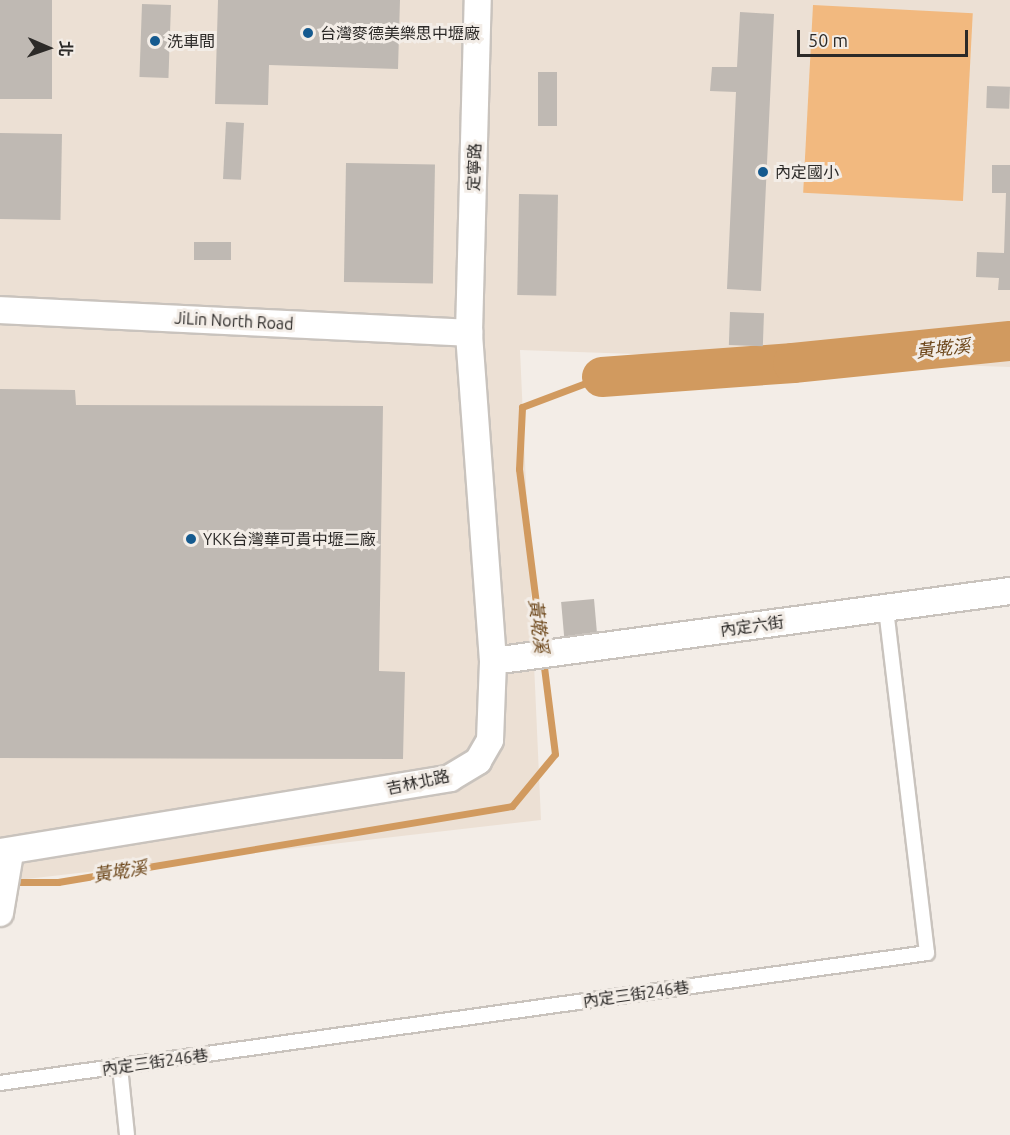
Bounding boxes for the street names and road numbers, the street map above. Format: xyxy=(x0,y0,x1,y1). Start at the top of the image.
street label: 定寧路 xyxy=(464,143,484,191)
street label: JiLin North Road xyxy=(174,308,294,334)
street label: 內定六街 xyxy=(719,612,785,640)
street label: 吉林北路 xyxy=(385,766,451,798)
street label: 內定三街246巷 xyxy=(582,977,690,1011)
street label: 內定三街246巷 xyxy=(101,1045,209,1079)

